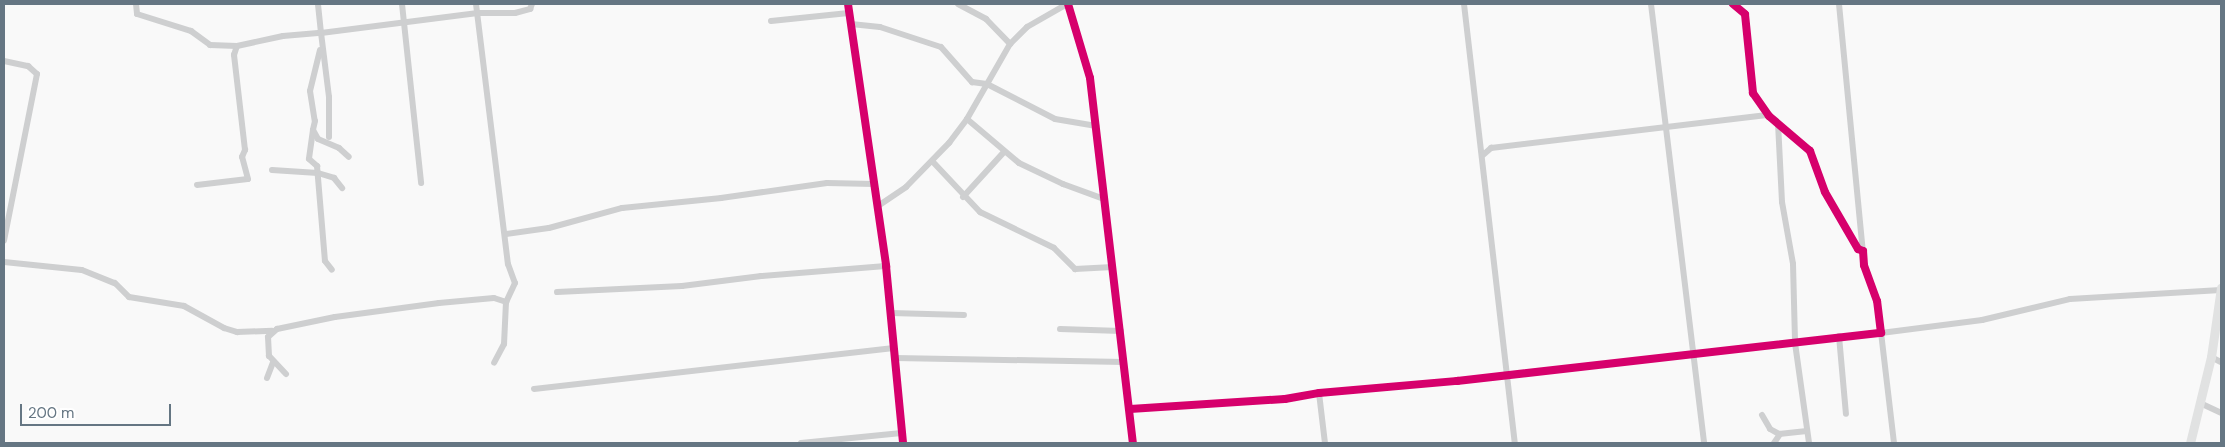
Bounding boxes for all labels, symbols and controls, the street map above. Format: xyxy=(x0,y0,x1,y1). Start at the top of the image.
scale bar xyxy=(22,394,174,426)
text: 200 m xyxy=(28,403,74,423)

